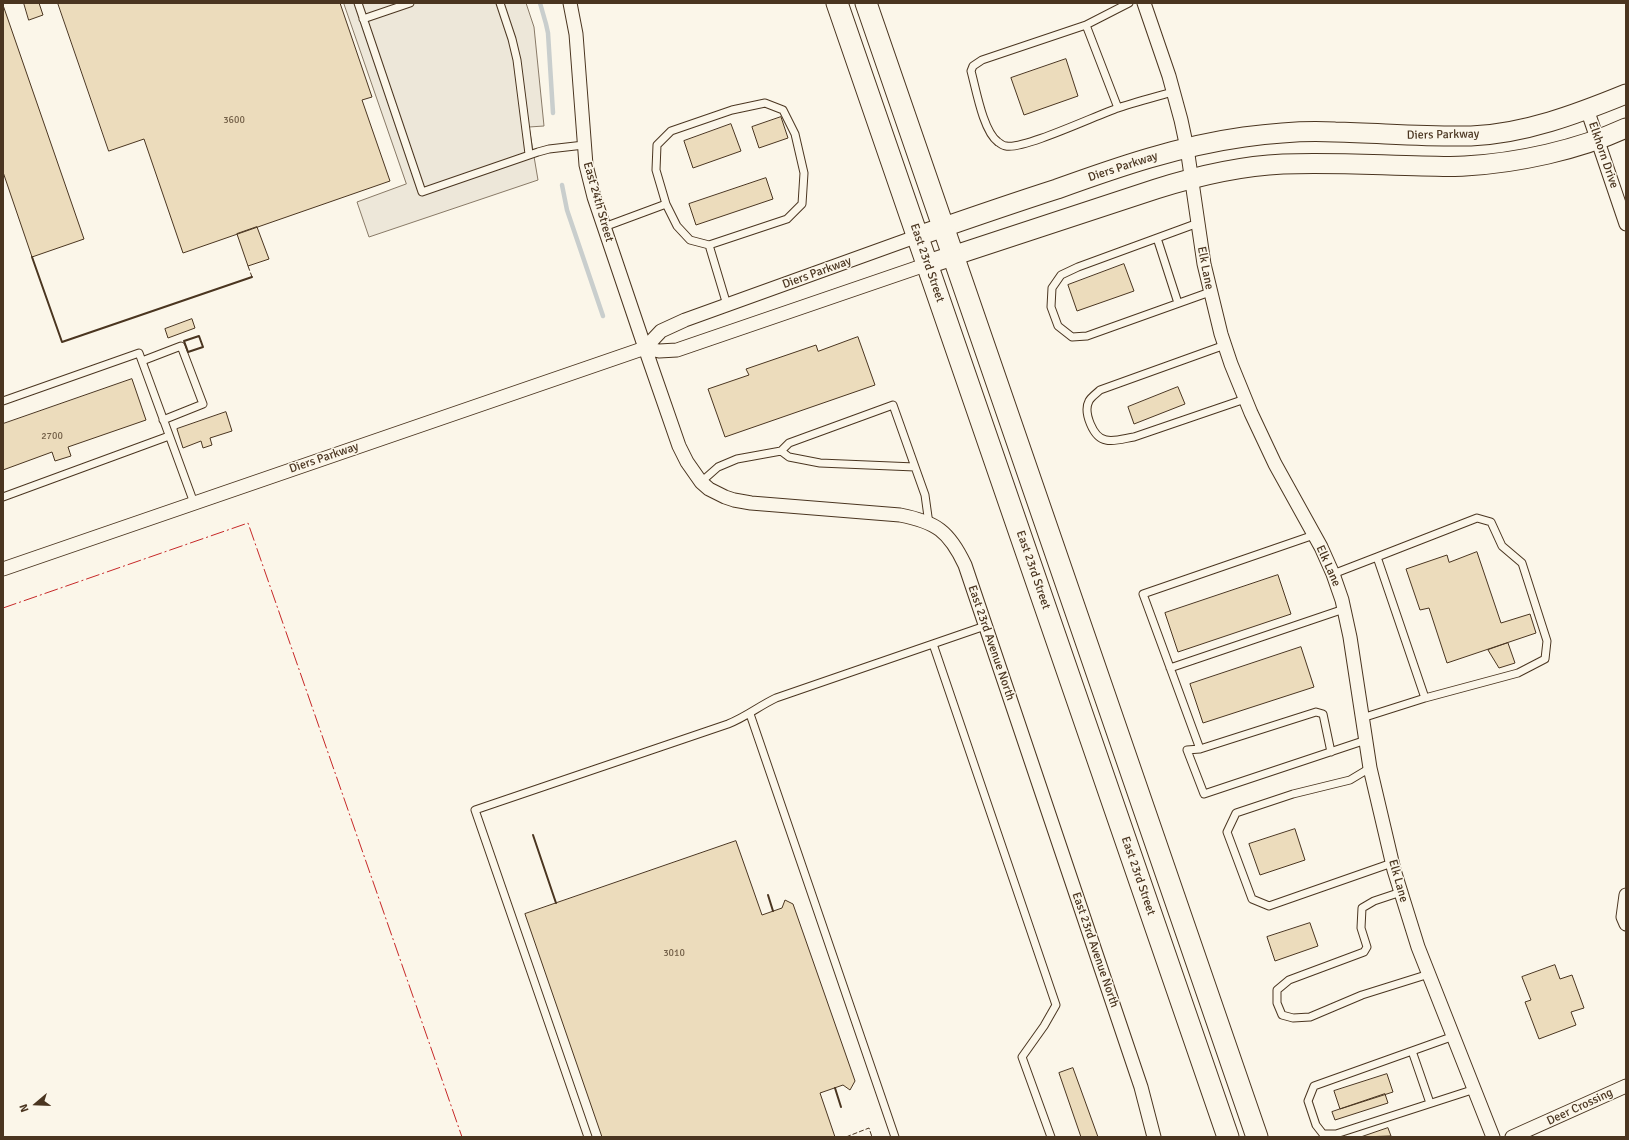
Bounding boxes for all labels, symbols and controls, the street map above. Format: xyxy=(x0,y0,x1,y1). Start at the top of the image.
house number: 3600 xyxy=(223,114,245,126)
street label: Elkhorn Drive xyxy=(1585,120,1621,190)
street label: Diers Parkway xyxy=(1407,127,1479,143)
street label: Diers Parkway xyxy=(1086,149,1160,185)
street label: East 24th Street xyxy=(580,160,616,244)
street label: East 23rd Street xyxy=(907,222,947,304)
street label: Elk Lane xyxy=(1194,245,1216,291)
street label: Diers Parkway xyxy=(780,254,854,292)
house number: 2700 xyxy=(41,430,63,442)
street label: Diers Parkway xyxy=(287,439,361,477)
street label: East 23rd Street xyxy=(1013,529,1053,611)
street label: Elk Lane xyxy=(1313,543,1343,589)
street label: East 23rd Avenue North xyxy=(964,583,1018,703)
street label: East 23rd Street xyxy=(1118,835,1158,917)
street label: Elk Lane xyxy=(1385,858,1411,904)
street label: East 23rd Avenue North xyxy=(1068,890,1122,1010)
house number: 3010 xyxy=(663,947,685,959)
north arrow xyxy=(16,1084,56,1124)
street label: Deer Crossing xyxy=(1545,1085,1615,1129)
text: N xyxy=(17,1102,32,1114)

